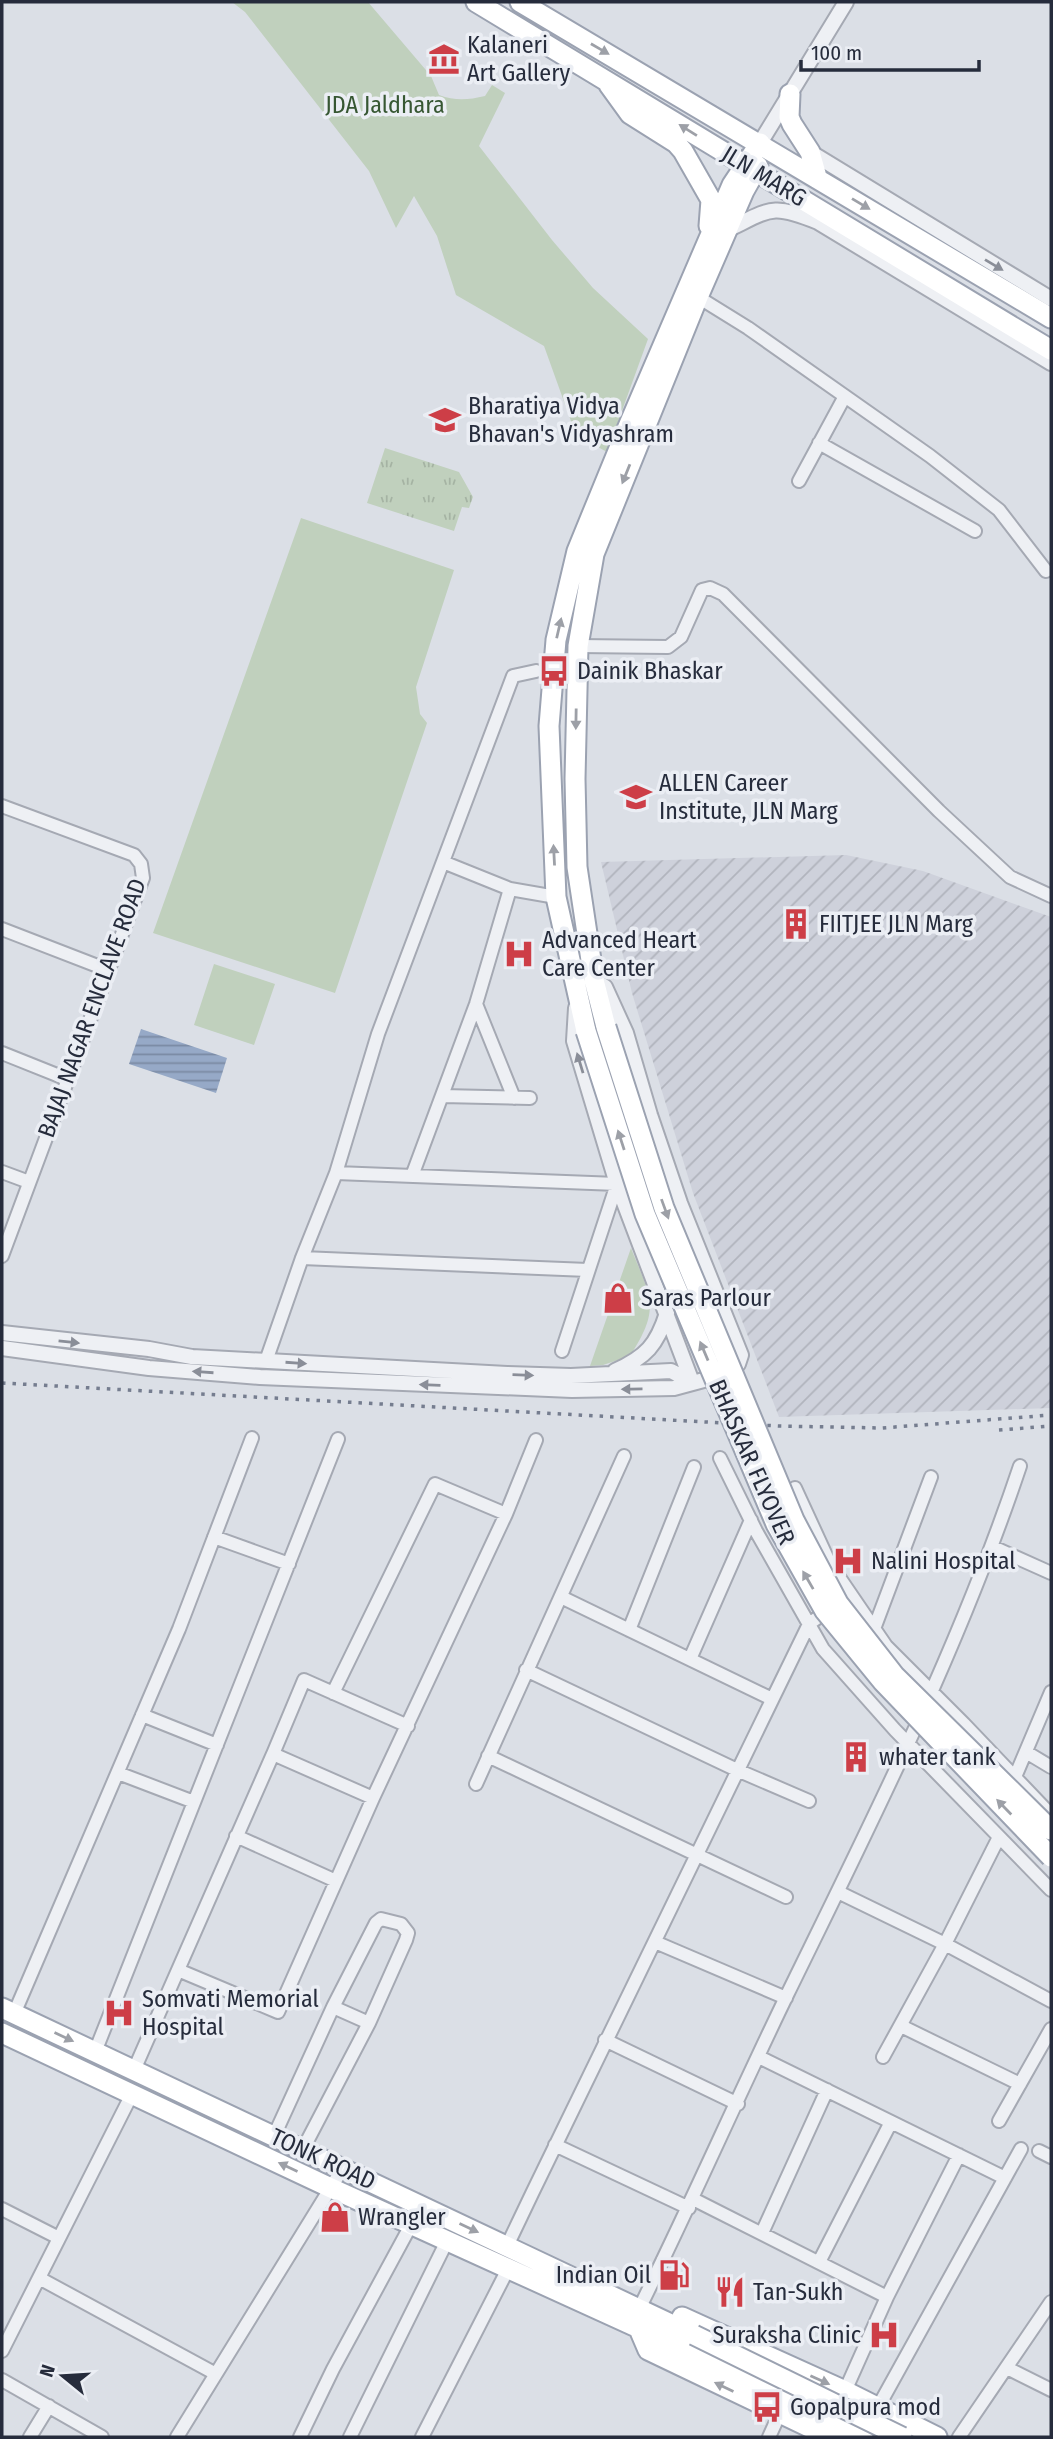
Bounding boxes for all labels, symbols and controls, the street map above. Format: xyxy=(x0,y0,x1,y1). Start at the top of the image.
scale bar xyxy=(801,28,979,72)
place label: Kalaneri Art Gallery xyxy=(467,31,571,87)
text: 100 m xyxy=(811,40,862,66)
museum icon: Kalaneri Art Gallery xyxy=(427,42,461,76)
one-way arrow xyxy=(590,42,610,54)
park label: JDA Jaldhara xyxy=(325,91,445,119)
one-way arrow xyxy=(679,123,698,136)
street label: JLN MARG xyxy=(717,140,811,212)
one-way arrow xyxy=(851,197,870,210)
one-way arrow xyxy=(984,258,1003,271)
place label: Bharatiya Vidya Bhavan's Vidyashram xyxy=(468,392,674,448)
school or university icon: Bharatiya Vidya Bhavan's Vidyashram xyxy=(428,403,462,437)
one-way arrow xyxy=(620,464,631,485)
one-way arrow xyxy=(554,617,565,639)
bus stop icon: Dainik Bhaskar xyxy=(537,654,571,688)
place label: Dainik Bhaskar xyxy=(577,657,723,685)
one-way arrow xyxy=(570,708,582,730)
place label: ALLEN Career Institute, JLN Marg xyxy=(659,769,838,825)
school or university icon: ALLEN Career Institute, JLN Marg xyxy=(619,780,653,814)
one-way arrow xyxy=(549,843,560,865)
street label: BAJAJ NAGAR ENCLAVE ROAD xyxy=(32,875,152,1141)
building icon: FIITJEE JLN Marg xyxy=(779,907,813,941)
place label: FIITJEE JLN Marg xyxy=(819,910,974,938)
place label: Advanced Heart Care Center xyxy=(542,926,697,982)
hospital icon: Advanced Heart Care Center xyxy=(502,937,536,971)
one-way arrow xyxy=(575,1052,585,1073)
one-way arrow xyxy=(615,1129,626,1150)
one-way arrow xyxy=(660,1198,671,1219)
shop icon: Saras Parlour xyxy=(601,1281,635,1315)
place label: Saras Parlour xyxy=(641,1284,772,1312)
one-way arrow xyxy=(59,1337,81,1348)
one-way arrow xyxy=(698,1341,709,1362)
one-way arrow xyxy=(285,1357,307,1368)
one-way arrow xyxy=(192,1367,214,1378)
one-way arrow xyxy=(512,1369,534,1380)
street label: BHASKAR FLYOVER xyxy=(703,1375,801,1549)
one-way arrow xyxy=(419,1380,441,1391)
one-way arrow xyxy=(621,1383,643,1395)
hospital icon: Nalini Hospital xyxy=(831,1544,865,1578)
place label: Nalini Hospital xyxy=(871,1547,1016,1575)
one-way arrow xyxy=(802,1571,814,1590)
building icon: whater tank xyxy=(839,1740,873,1774)
place label: whater tank xyxy=(879,1743,997,1771)
one-way arrow xyxy=(996,1799,1013,1816)
place label: Somvati Memorial Hospital xyxy=(142,1985,319,2041)
hospital icon: Somvati Memorial Hospital xyxy=(102,1996,136,2030)
one-way arrow xyxy=(53,2032,74,2043)
street label: TONK ROAD xyxy=(266,2123,380,2195)
one-way arrow xyxy=(277,2161,298,2172)
shop icon: Wrangler xyxy=(318,2200,352,2234)
place label: Wrangler xyxy=(358,2203,446,2231)
one-way arrow xyxy=(459,2222,479,2234)
fuel station icon: Indian Oil xyxy=(657,2258,691,2292)
place label: Indian Oil xyxy=(556,2261,651,2289)
restaurant icon: Tan-Sukh xyxy=(713,2275,747,2309)
place label: Tan-Sukh xyxy=(753,2278,844,2306)
hospital icon: Suraksha Clinic xyxy=(867,2318,901,2352)
place label: Suraksha Clinic xyxy=(712,2321,861,2349)
north arrow xyxy=(28,2341,98,2411)
text: N xyxy=(35,2362,60,2380)
one-way arrow xyxy=(810,2374,830,2386)
one-way arrow xyxy=(714,2381,734,2392)
bus stop icon: Gopalpura mod xyxy=(750,2390,784,2424)
place label: Gopalpura mod xyxy=(790,2393,941,2421)

